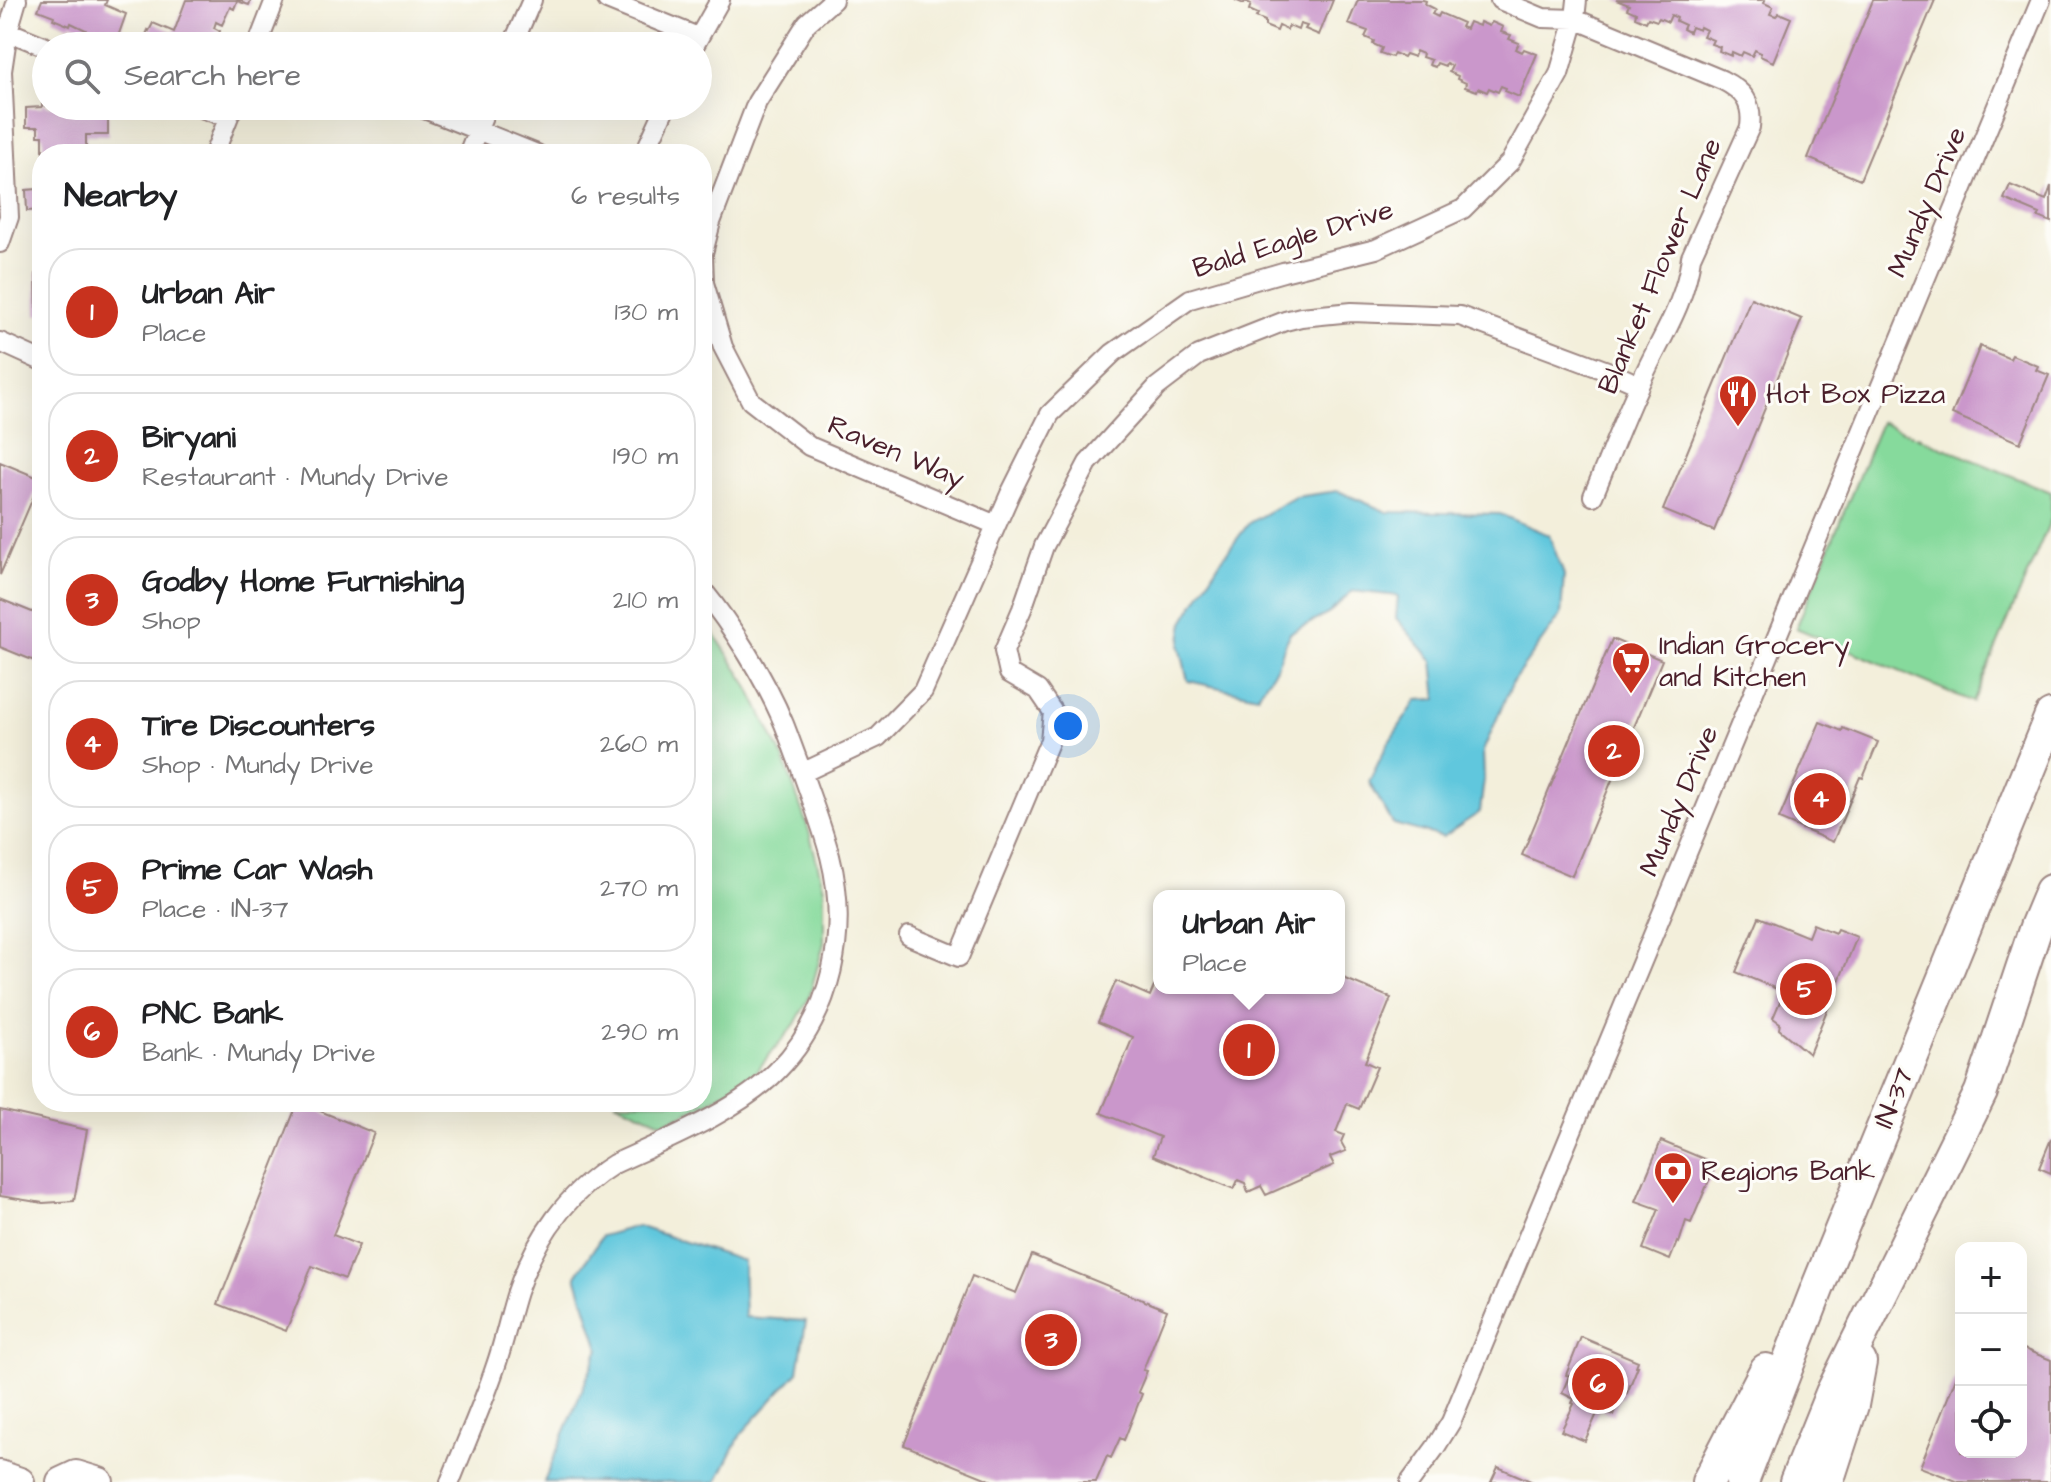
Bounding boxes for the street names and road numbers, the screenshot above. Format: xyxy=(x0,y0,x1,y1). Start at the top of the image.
street label: Mundy Drive xyxy=(1878,121,1978,284)
street label: Blanket Flower Lane xyxy=(1588,132,1732,400)
street label: Bald Eagle Drive xyxy=(1188,190,1398,289)
street label: Raven Way xyxy=(821,406,970,500)
street label: Mundy Drive xyxy=(1630,720,1730,883)
street label: IN-37 xyxy=(1864,1062,1924,1134)

